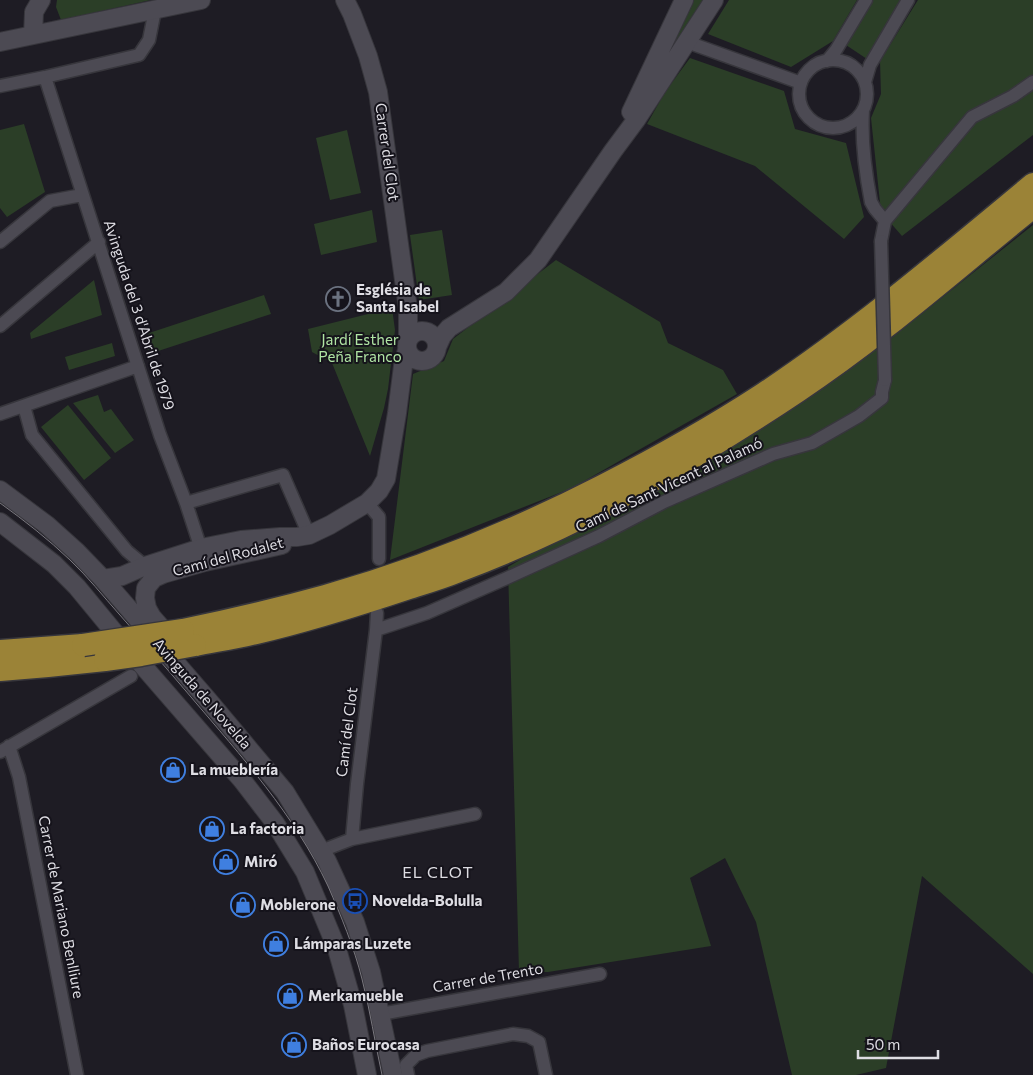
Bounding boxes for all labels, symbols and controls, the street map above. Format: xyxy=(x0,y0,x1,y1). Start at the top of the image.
street label: Carrer del Clot xyxy=(372,102,404,202)
street label: Avinguda del 3 d'Abril de 1979 xyxy=(101,217,179,412)
place label: Església de Santa Isabel xyxy=(356,280,439,315)
church icon: Església de Santa Isabel xyxy=(325,286,351,312)
park label: Jardí Esther Peña Franco xyxy=(318,330,402,365)
street label: Camí de Sant Vicent al Palamó xyxy=(572,433,765,535)
street label: Camí del Rodalet xyxy=(170,533,285,579)
street label: Avinguda de Novelda xyxy=(150,634,256,752)
street label: Camí del Clot xyxy=(332,686,360,778)
shop icon: La mueblería xyxy=(160,757,186,783)
place label: La mueblería xyxy=(190,760,278,778)
street label: Carrer de Mariano Benlliure xyxy=(35,814,89,1000)
shop icon: La factoria xyxy=(199,816,225,842)
place label: La factoria xyxy=(230,819,304,837)
shop icon: Miró xyxy=(213,849,239,875)
place label: Miró xyxy=(244,852,278,870)
district label: EL CLOT xyxy=(402,862,474,881)
bus stop icon: Novelda-Bolulla xyxy=(342,888,368,914)
place label: Novelda-Bolulla xyxy=(372,891,482,909)
shop icon: Moblerone xyxy=(230,892,256,918)
place label: Moblerone xyxy=(260,895,336,913)
shop icon: Lámparas Luzete xyxy=(263,931,289,957)
place label: Lámparas Luzete xyxy=(294,934,411,952)
street label: Carrer de Trento xyxy=(431,958,544,996)
shop icon: Merkamueble xyxy=(277,983,303,1009)
place label: Merkamueble xyxy=(308,986,403,1004)
scale bar xyxy=(858,1028,938,1060)
shop icon: Baños Eurocasa xyxy=(281,1032,307,1058)
place label: Baños Eurocasa xyxy=(312,1035,420,1053)
text: 50 m xyxy=(866,1035,900,1053)

